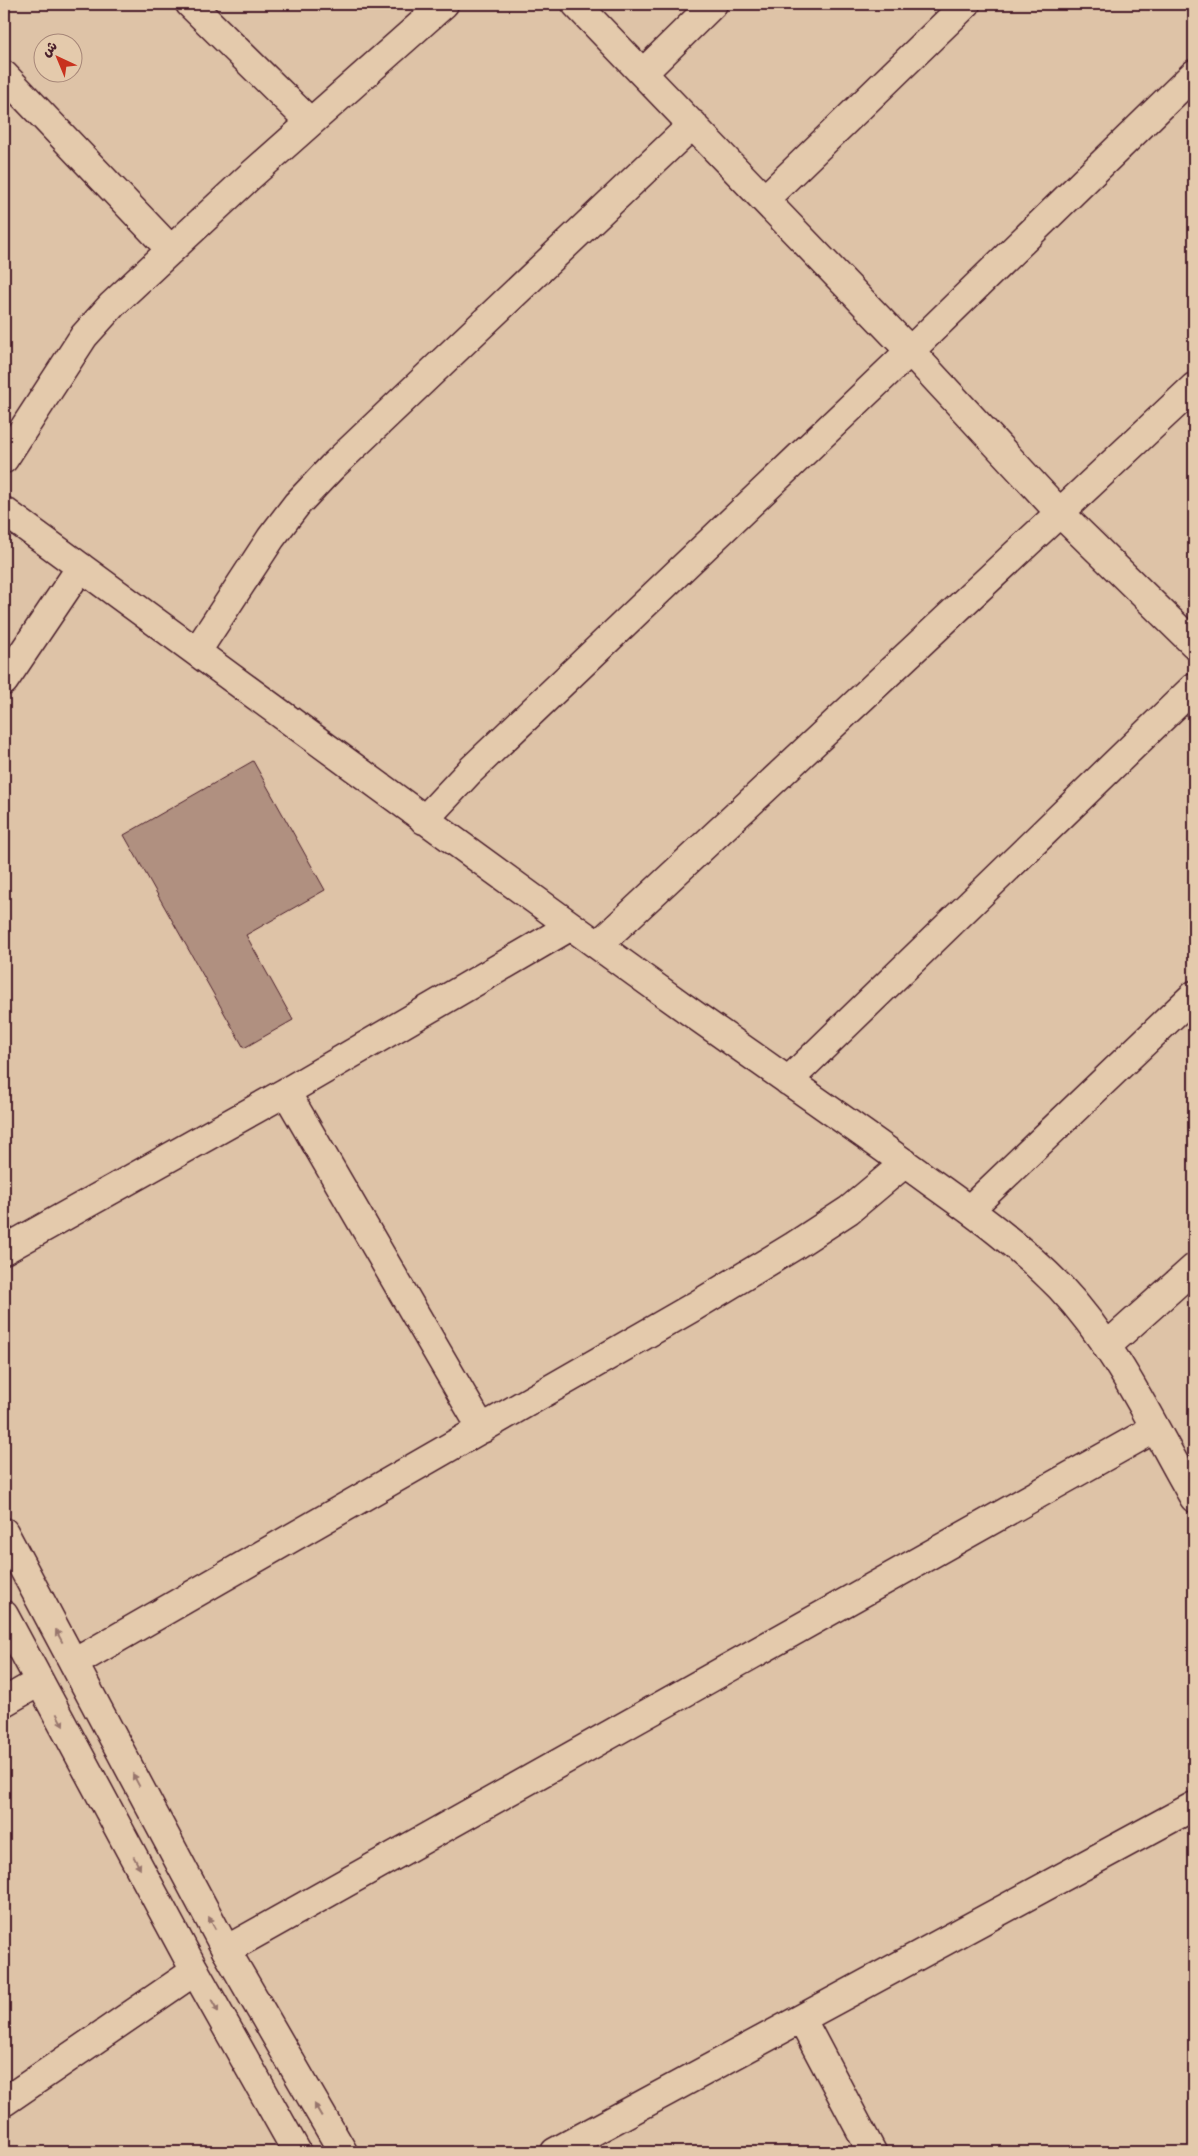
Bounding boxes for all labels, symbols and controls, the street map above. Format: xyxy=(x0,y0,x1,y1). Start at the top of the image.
north arrow xyxy=(32,32,82,82)
text: ش xyxy=(39,39,62,62)
one-way arrow xyxy=(55,1630,64,1643)
one-way arrow xyxy=(56,1713,64,1727)
one-way arrow xyxy=(132,1773,140,1787)
one-way arrow xyxy=(133,1856,141,1870)
one-way arrow xyxy=(208,1916,216,1931)
one-way arrow xyxy=(210,1999,219,2013)
one-way arrow xyxy=(314,2103,323,2117)

